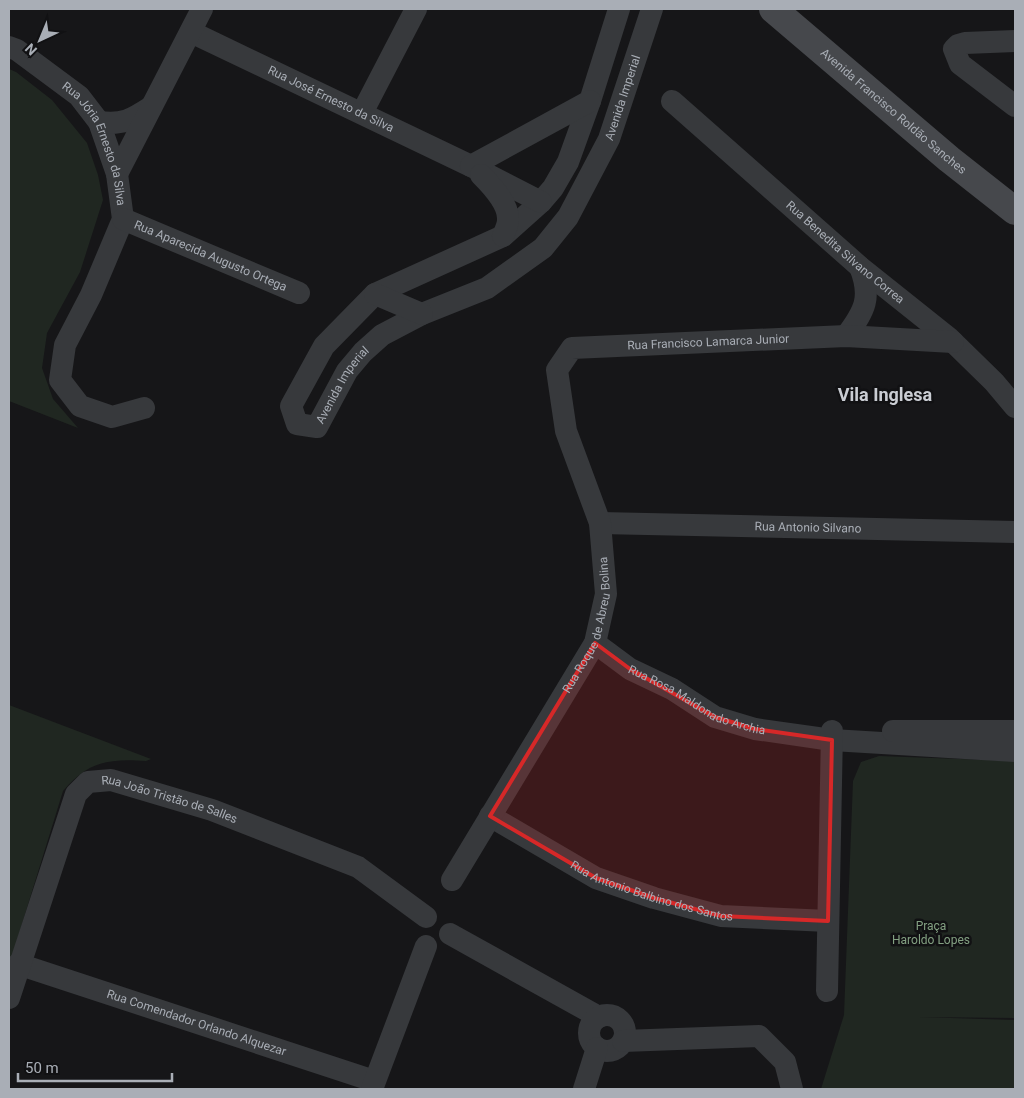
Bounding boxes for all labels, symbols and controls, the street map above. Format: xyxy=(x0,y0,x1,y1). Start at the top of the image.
north arrow xyxy=(15,15,65,65)
text: N xyxy=(22,40,40,59)
street label: Avenida Francisco Roldão Sanches xyxy=(818,46,969,177)
street label: Avenida Imperial xyxy=(602,53,643,142)
street label: Rua José Ernesto da Silva xyxy=(266,63,396,135)
street label: Rua Jória Ernesto da Silva xyxy=(59,79,128,206)
street label: Rua Benedita Silvano Correa xyxy=(783,198,907,307)
street label: Rua Aparecida Augusto Ortega xyxy=(132,218,289,294)
street label: Rua Francisco Lamarca Junior xyxy=(627,331,790,353)
street label: Avenida Imperial xyxy=(313,343,372,426)
district label: Vila Inglesa xyxy=(838,384,933,405)
street label: Rua Antonio Silvano xyxy=(754,519,862,536)
street label: Rua Roque de Abreu Bolina xyxy=(560,556,613,696)
street label: Rua Rosa Maldonado Archia xyxy=(626,662,766,737)
street label: Rua João Tristão de Salles xyxy=(101,773,239,826)
street label: Rua Antonio Balbino dos Santos xyxy=(568,858,733,924)
park label: Praça Haroldo Lopes xyxy=(892,919,970,947)
street label: Rua Comendador Orlando Alquezar xyxy=(105,987,288,1059)
scale bar xyxy=(18,1050,171,1082)
text: 50 m xyxy=(25,1059,59,1077)

